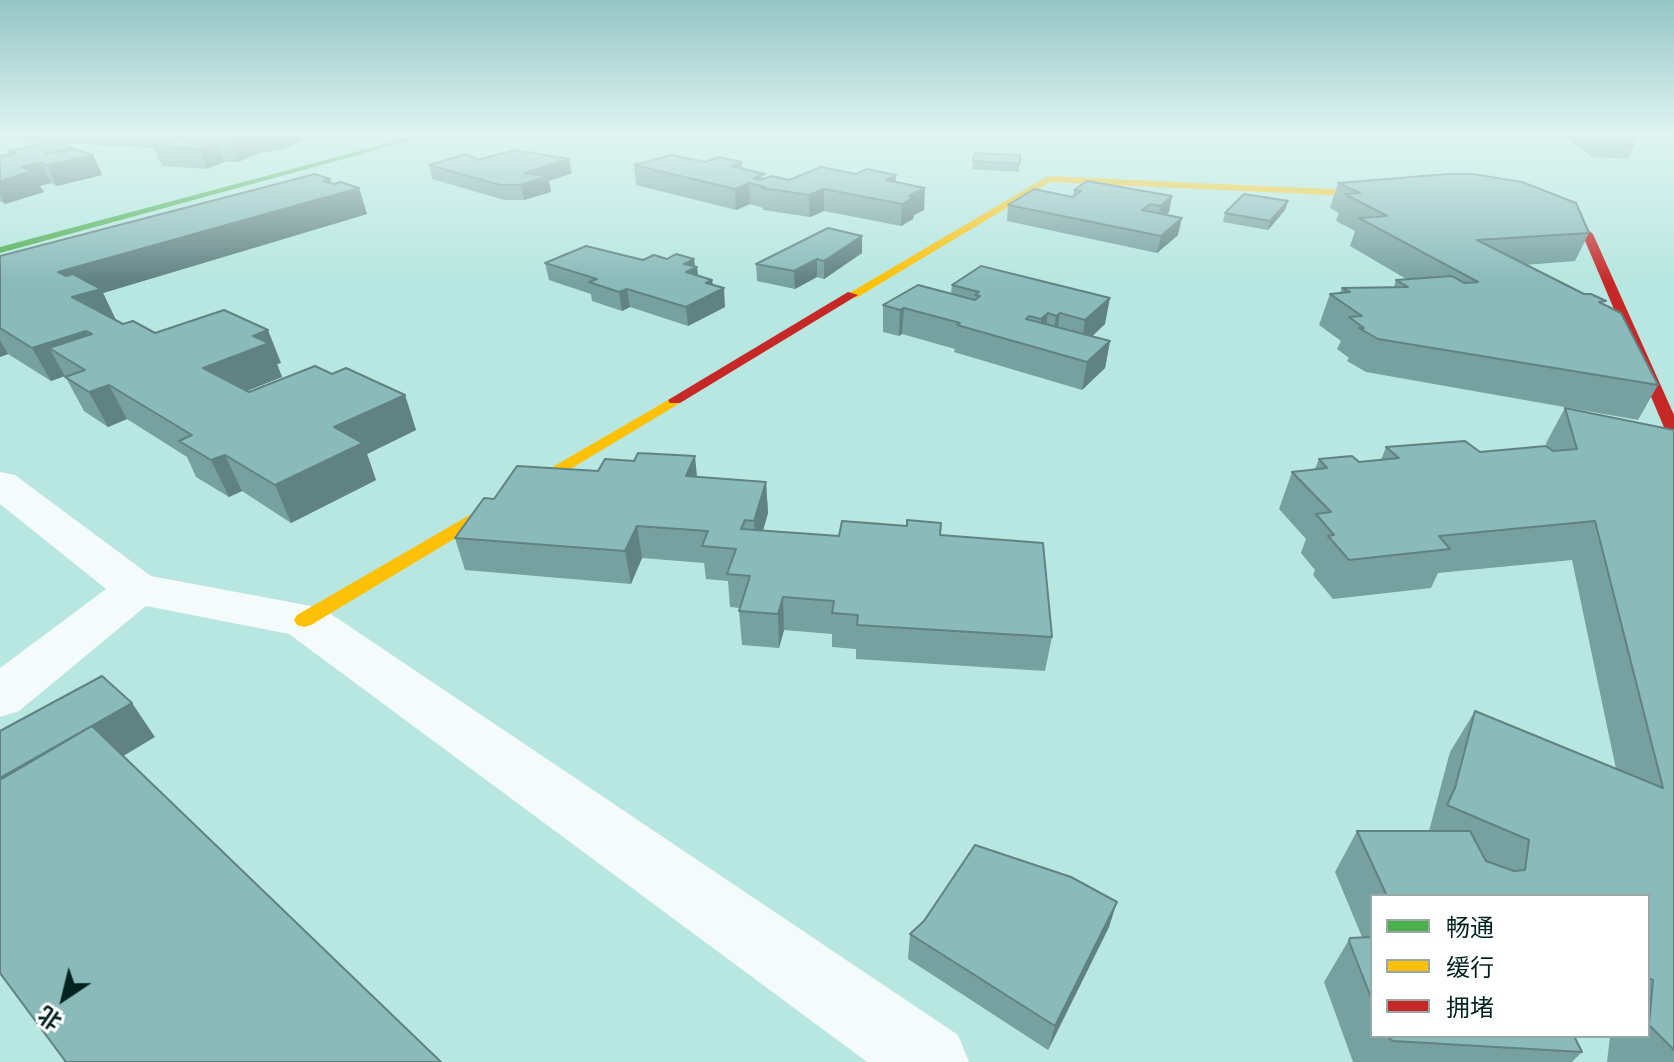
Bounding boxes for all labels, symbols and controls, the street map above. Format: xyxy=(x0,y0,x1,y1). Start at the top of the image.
legend xyxy=(1370,894,1650,1038)
text: 畅通 xyxy=(1446,917,1494,941)
text: 缓行 xyxy=(1446,957,1494,981)
north arrow xyxy=(24,958,104,1038)
text: 拥堵 xyxy=(1446,997,1494,1021)
text: 北 xyxy=(35,1002,66,1033)

